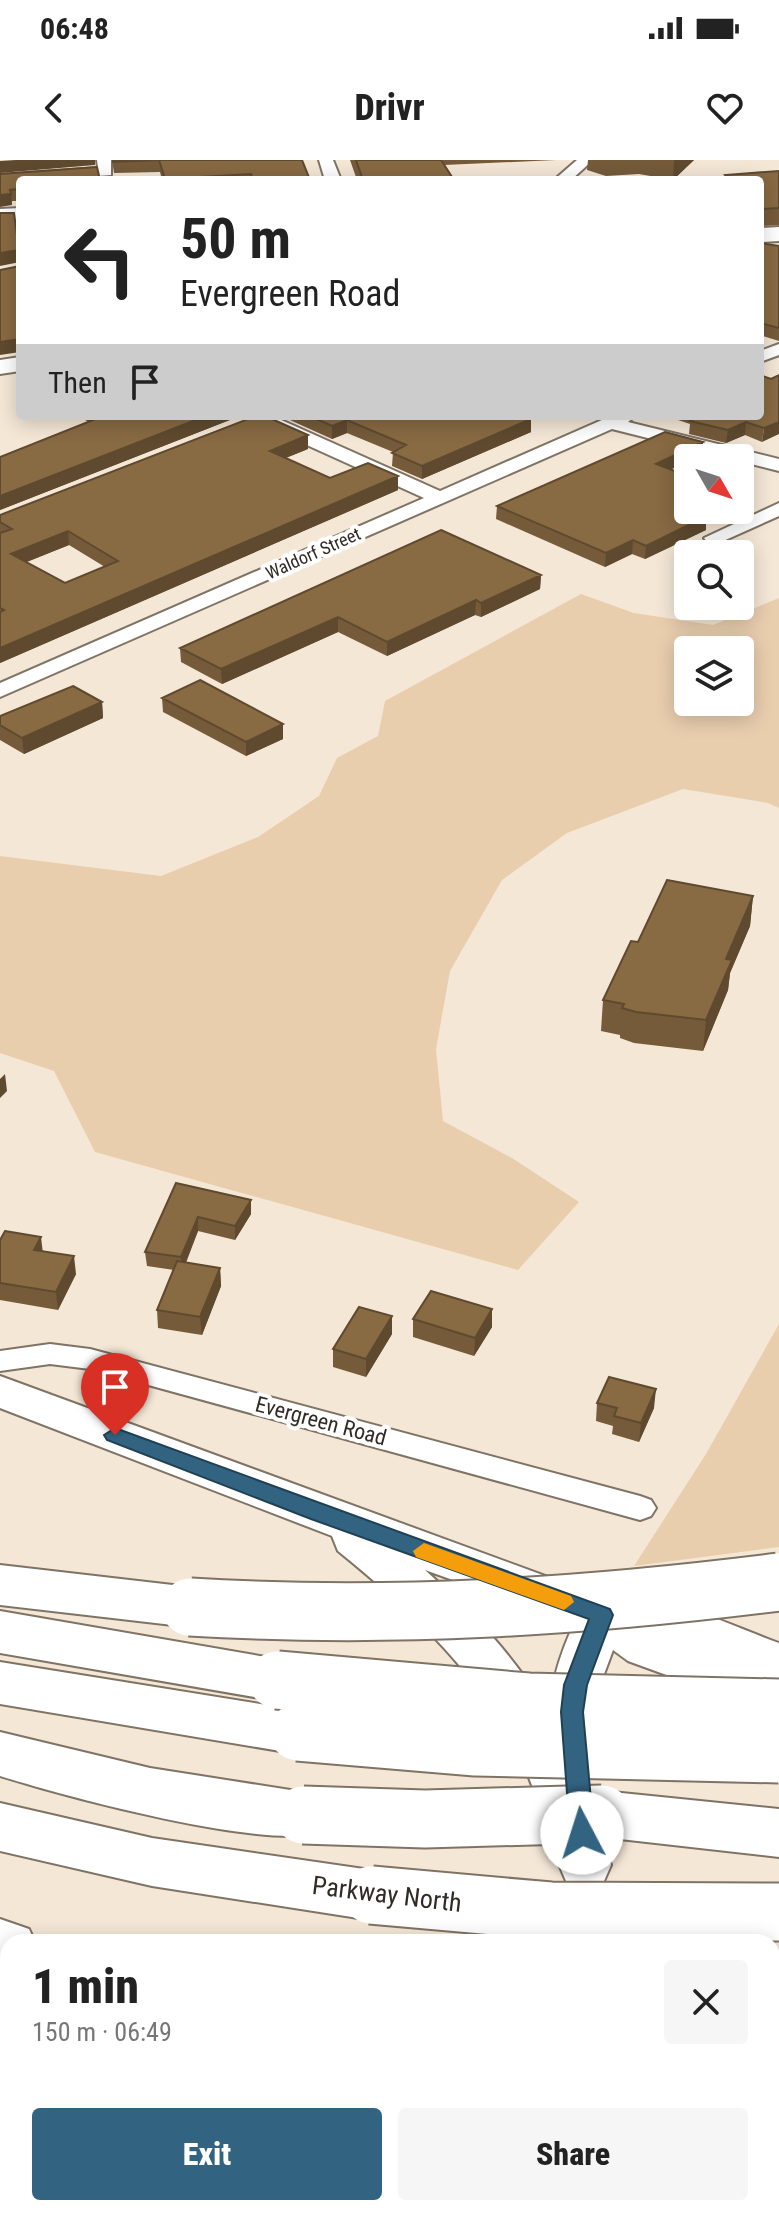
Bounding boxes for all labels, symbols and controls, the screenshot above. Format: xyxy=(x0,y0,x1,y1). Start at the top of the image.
text: 06:48 xyxy=(40,11,109,46)
icon: back xyxy=(32,86,76,130)
icon: heart xyxy=(703,86,747,130)
text: Drivr xyxy=(354,87,425,129)
text: 50 m xyxy=(180,206,291,272)
icon: left xyxy=(48,208,152,312)
text: Evergreen Road xyxy=(180,273,400,315)
icon: arrive xyxy=(123,360,167,404)
text: Then xyxy=(48,365,107,400)
north arrow xyxy=(674,444,754,524)
map controls xyxy=(674,444,754,716)
street label: Waldorf Street xyxy=(262,523,364,583)
button: search xyxy=(674,540,754,620)
button: layers xyxy=(674,636,754,716)
pin xyxy=(81,1353,149,1435)
icon: arrive xyxy=(93,1365,137,1409)
street label: Evergreen Road xyxy=(253,1392,389,1450)
position arrow xyxy=(540,1791,624,1875)
street label: Parkway North xyxy=(311,1870,463,1918)
text: 1 min xyxy=(32,1958,139,2015)
button: close xyxy=(664,1960,748,2044)
text: 150 m · 06:49 xyxy=(32,2017,172,2047)
button: Exit xyxy=(32,2108,382,2200)
button: Share xyxy=(398,2108,748,2200)

